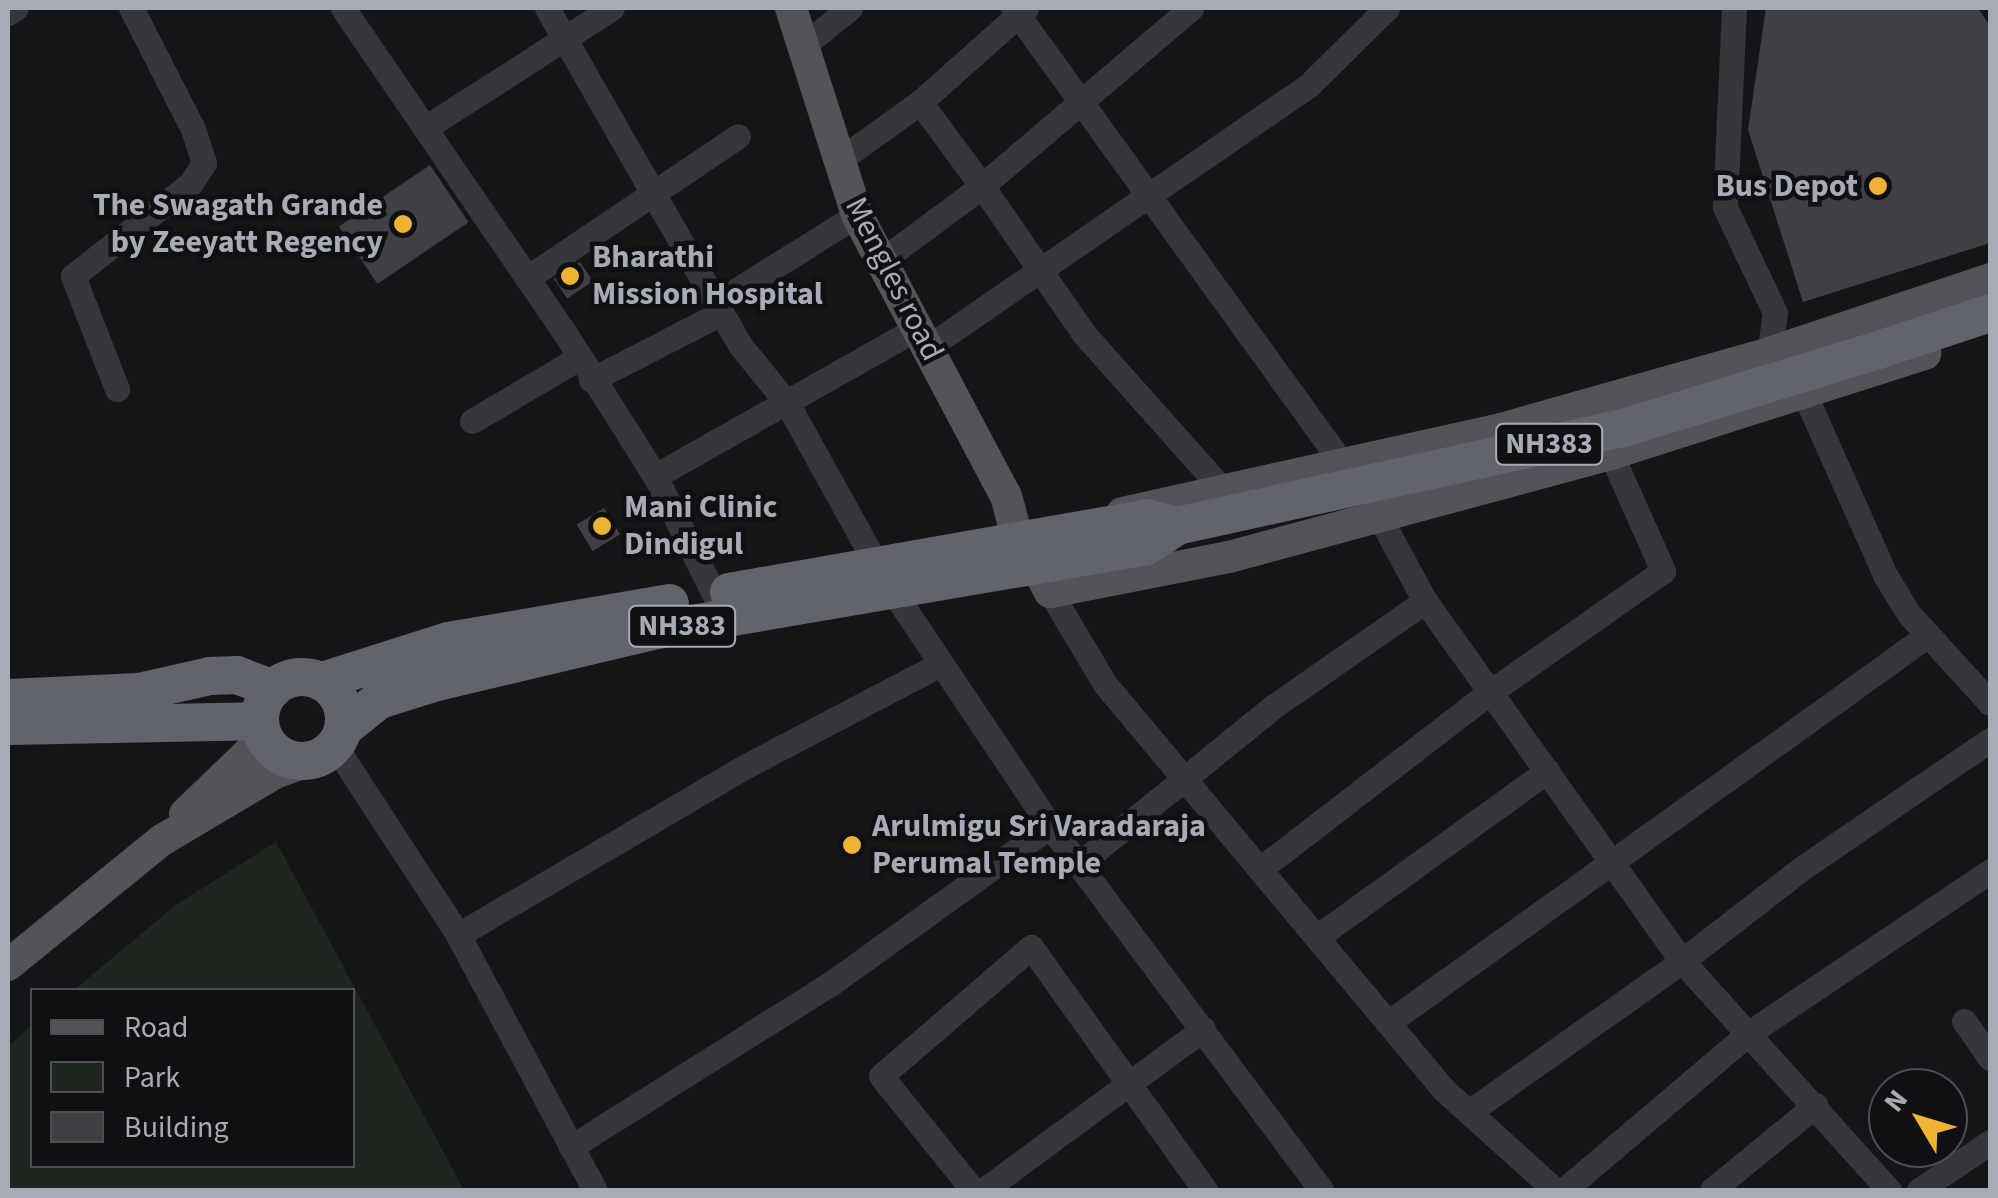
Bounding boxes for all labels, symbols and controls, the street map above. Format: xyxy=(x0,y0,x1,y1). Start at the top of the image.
place label: Bus Depot xyxy=(1715,167,1858,205)
marker: Bus Depot xyxy=(1867,175,1889,197)
place label: The Swagath Grande by Zeeyatt Regency xyxy=(93,187,383,262)
street label: Mengles road xyxy=(836,191,952,367)
marker: The Swagath Grande by Zeeyatt Regency xyxy=(392,213,414,235)
place label: Bharathi Mission Hospital xyxy=(592,239,823,314)
marker: Bharathi Mission Hospital xyxy=(557,263,583,289)
road number: NH383 xyxy=(1494,419,1604,469)
place label: Mani Clinic Dindigul xyxy=(624,489,778,564)
marker: Mani Clinic Dindigul xyxy=(589,513,615,539)
road number: NH383 xyxy=(627,601,737,651)
place label: Arulmigu Sri Varadaraja Perumal Temple xyxy=(872,808,1206,883)
marker: Arulmigu Sri Varadaraja Perumal Temple xyxy=(841,834,863,856)
legend xyxy=(30,988,355,1168)
text: Road xyxy=(124,1006,188,1049)
text: Park xyxy=(124,1056,180,1099)
north arrow xyxy=(1868,1068,1968,1168)
text: N xyxy=(1874,1081,1917,1120)
text: Building xyxy=(124,1106,229,1149)

